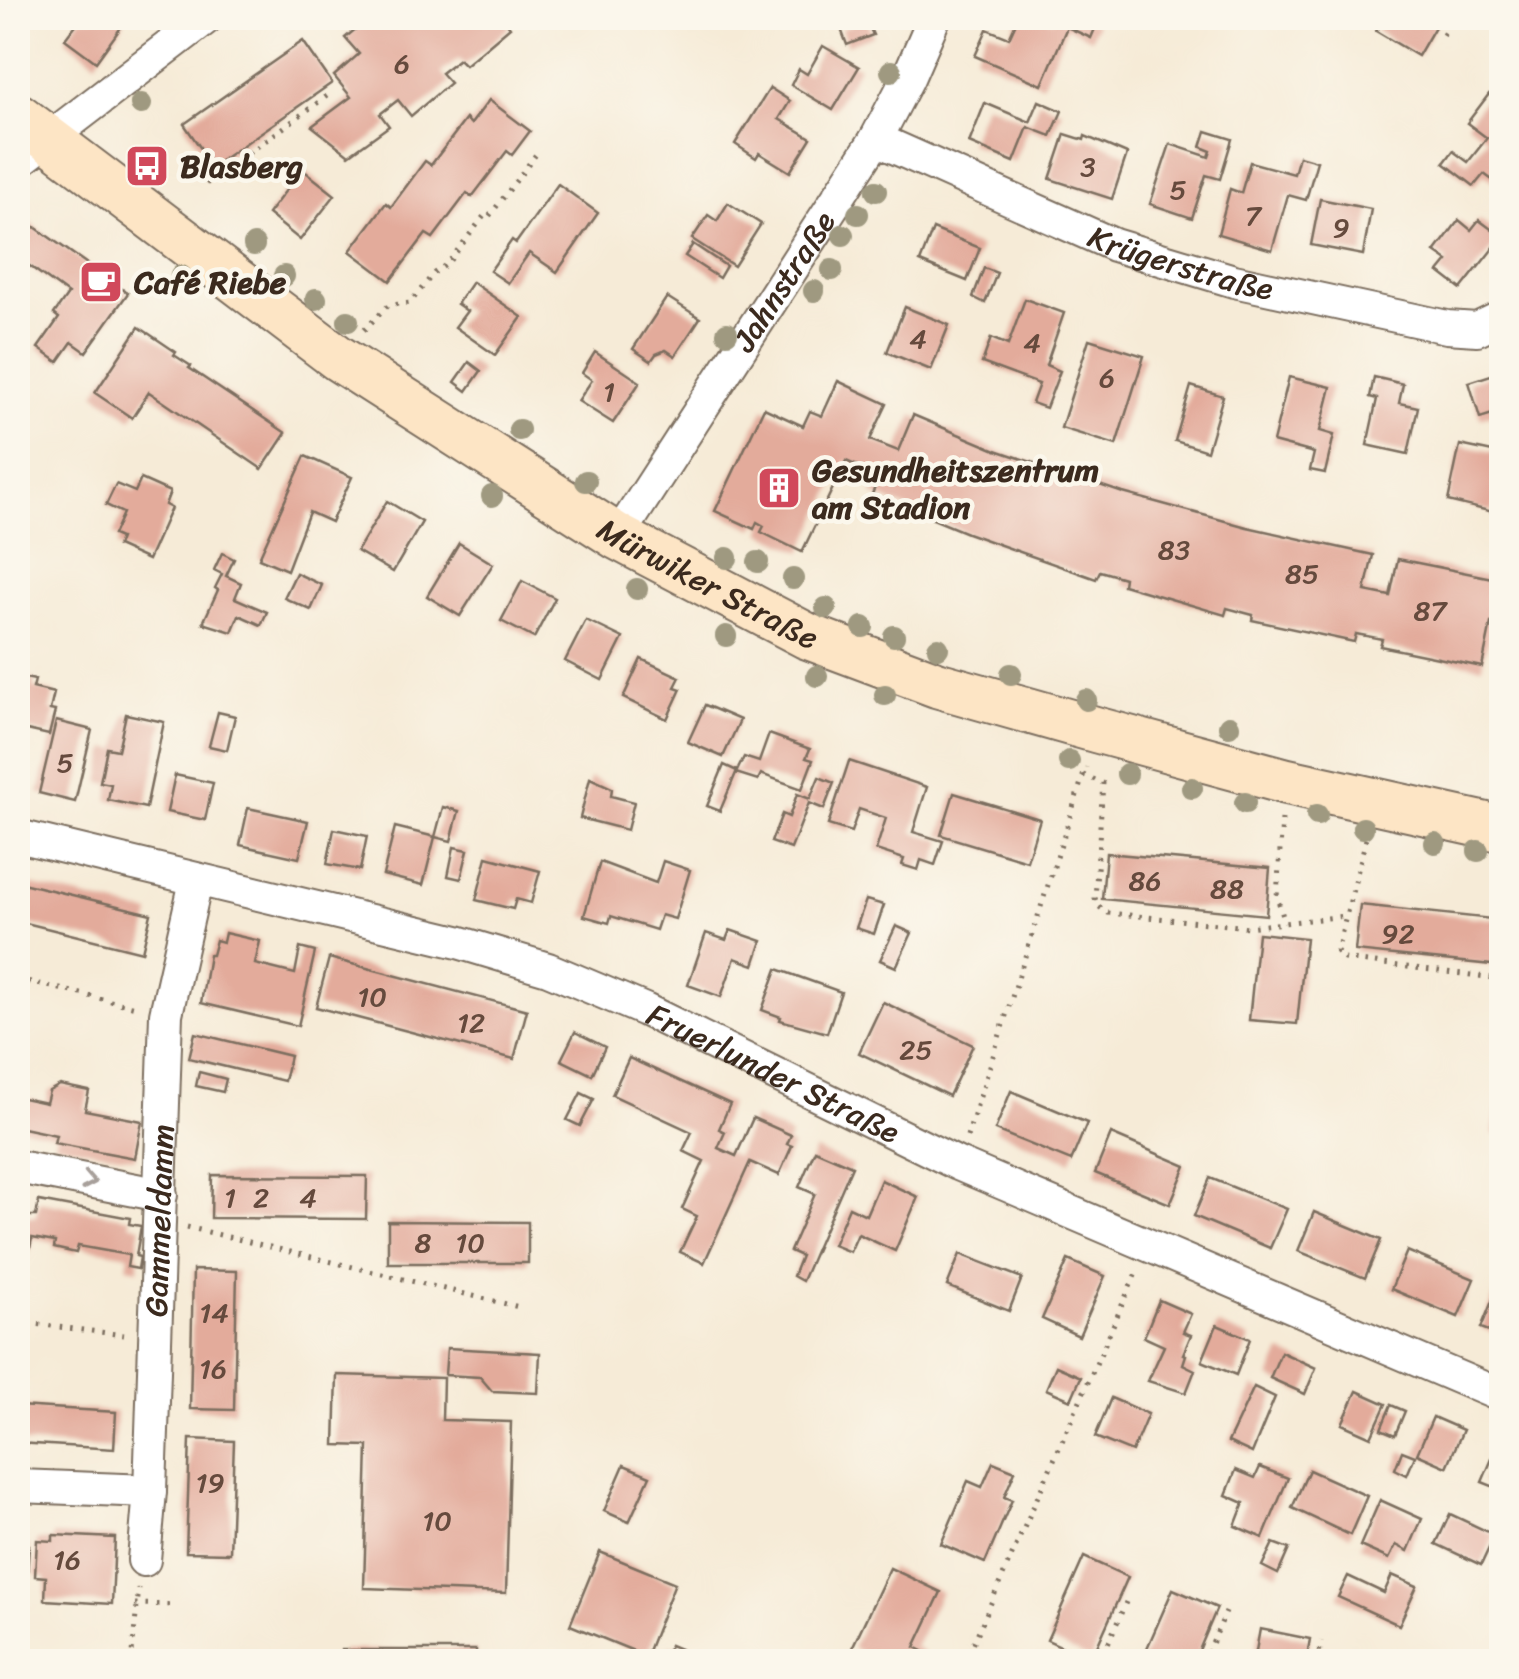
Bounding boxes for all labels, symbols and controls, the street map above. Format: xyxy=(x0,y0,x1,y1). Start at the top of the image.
house number: 6 xyxy=(394,39,410,88)
place label: Blasberg xyxy=(180,138,303,195)
house number: 3 xyxy=(1080,142,1096,191)
bus stop icon: Blasberg xyxy=(124,143,170,189)
house number: 5 xyxy=(1169,165,1187,214)
house number: 7 xyxy=(1245,191,1263,240)
street label: Jahnstraße xyxy=(716,199,851,364)
house number: 9 xyxy=(1332,203,1350,252)
street label: Krügerstraße xyxy=(1079,208,1279,317)
place label: Café Riebe xyxy=(133,254,287,311)
cafe icon: Café Riebe xyxy=(78,259,124,305)
house number: 4 xyxy=(909,314,927,363)
house number: 4 xyxy=(1023,318,1041,367)
house number: 6 xyxy=(1099,353,1115,402)
house number: 1 xyxy=(603,367,615,416)
place label: Gesundheitszentrum am Stadion xyxy=(811,442,1099,536)
building icon: Gesundheitszentrum am Stadion xyxy=(756,465,802,511)
street label: Mürwiker Straße xyxy=(585,502,827,666)
house number: 83 xyxy=(1158,525,1190,574)
house number: 85 xyxy=(1285,549,1319,598)
house number: 87 xyxy=(1414,586,1448,635)
house number: 5 xyxy=(56,738,74,787)
house number: 86 xyxy=(1129,856,1161,905)
house number: 88 xyxy=(1210,864,1244,913)
house number: 92 xyxy=(1381,909,1415,958)
house number: 10 xyxy=(357,972,387,1021)
street label: Fruerlunder Straße xyxy=(637,987,910,1160)
house number: 12 xyxy=(457,998,485,1047)
house number: 25 xyxy=(899,1025,933,1074)
street label: Gammeldamm xyxy=(127,1123,191,1318)
one-way arrow xyxy=(81,1170,97,1191)
house number: 1 xyxy=(224,1173,236,1222)
house number: 2 xyxy=(253,1173,269,1222)
house number: 4 xyxy=(299,1173,317,1222)
house number: 8 xyxy=(415,1218,432,1267)
house number: 10 xyxy=(455,1218,485,1267)
house number: 14 xyxy=(199,1288,229,1337)
house number: 16 xyxy=(199,1344,227,1393)
house number: 19 xyxy=(195,1458,225,1507)
house number: 10 xyxy=(422,1496,452,1545)
house number: 16 xyxy=(53,1535,81,1584)

